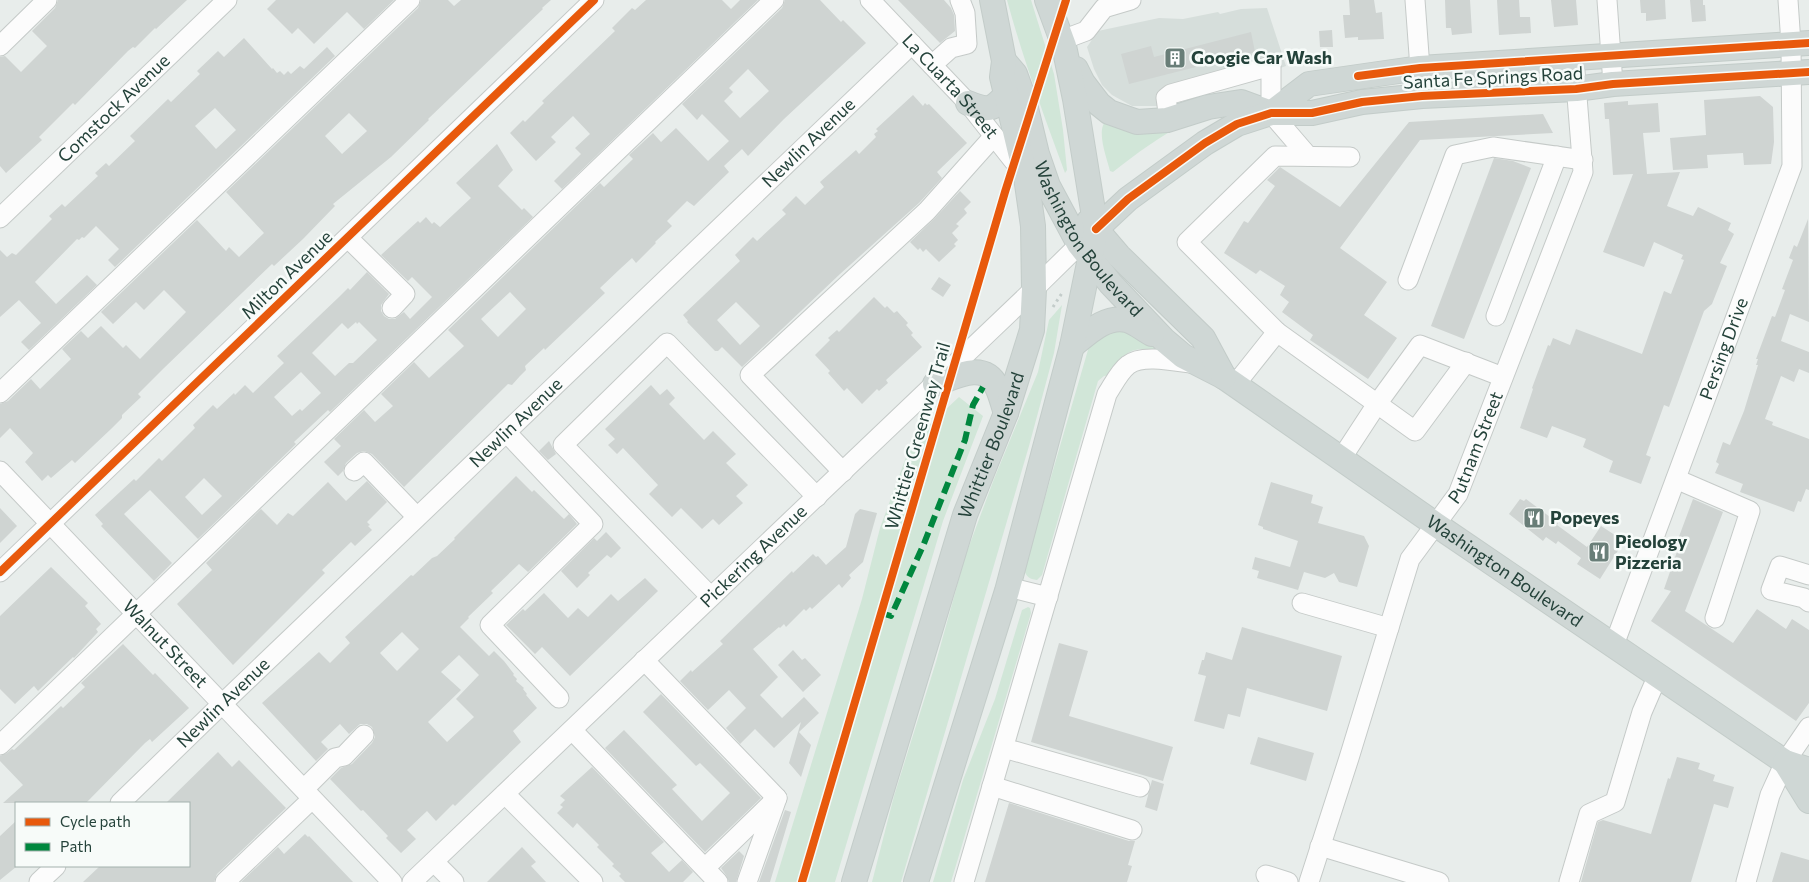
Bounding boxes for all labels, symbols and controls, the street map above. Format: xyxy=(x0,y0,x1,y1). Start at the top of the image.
street label: La Cuarta Street xyxy=(898,29,1004,143)
building icon: Googie Car Wash xyxy=(1163,46,1187,70)
place label: Googie Car Wash xyxy=(1191,46,1332,68)
street label: Comstock Avenue xyxy=(53,49,174,167)
street label: Santa Fe Springs Road xyxy=(1402,61,1583,93)
street label: Newlin Avenue xyxy=(757,93,859,192)
street label: Washington Boulevard xyxy=(1030,158,1148,321)
street label: Milton Avenue xyxy=(236,225,336,323)
street label: Persing Drive xyxy=(1694,294,1752,403)
street label: Whittier Greenway Trail xyxy=(880,340,954,532)
street label: Whittier Boulevard xyxy=(953,369,1028,521)
street label: Newlin Avenue xyxy=(464,373,566,472)
street label: Putnam Street xyxy=(1443,388,1507,508)
street label: Pickering Avenue xyxy=(695,500,811,612)
restaurant icon: Popeyes xyxy=(1522,506,1546,530)
place label: Popeyes xyxy=(1550,506,1619,528)
street label: Washington Boulevard xyxy=(1423,510,1587,631)
place label: Pieology Pizzeria xyxy=(1615,530,1687,573)
restaurant icon: Pieology Pizzeria xyxy=(1587,540,1611,564)
street label: Walnut Street xyxy=(119,595,213,692)
street label: Newlin Avenue xyxy=(172,652,274,752)
legend xyxy=(15,802,190,867)
text: Cycle path xyxy=(60,812,131,830)
text: Path xyxy=(60,837,92,855)

